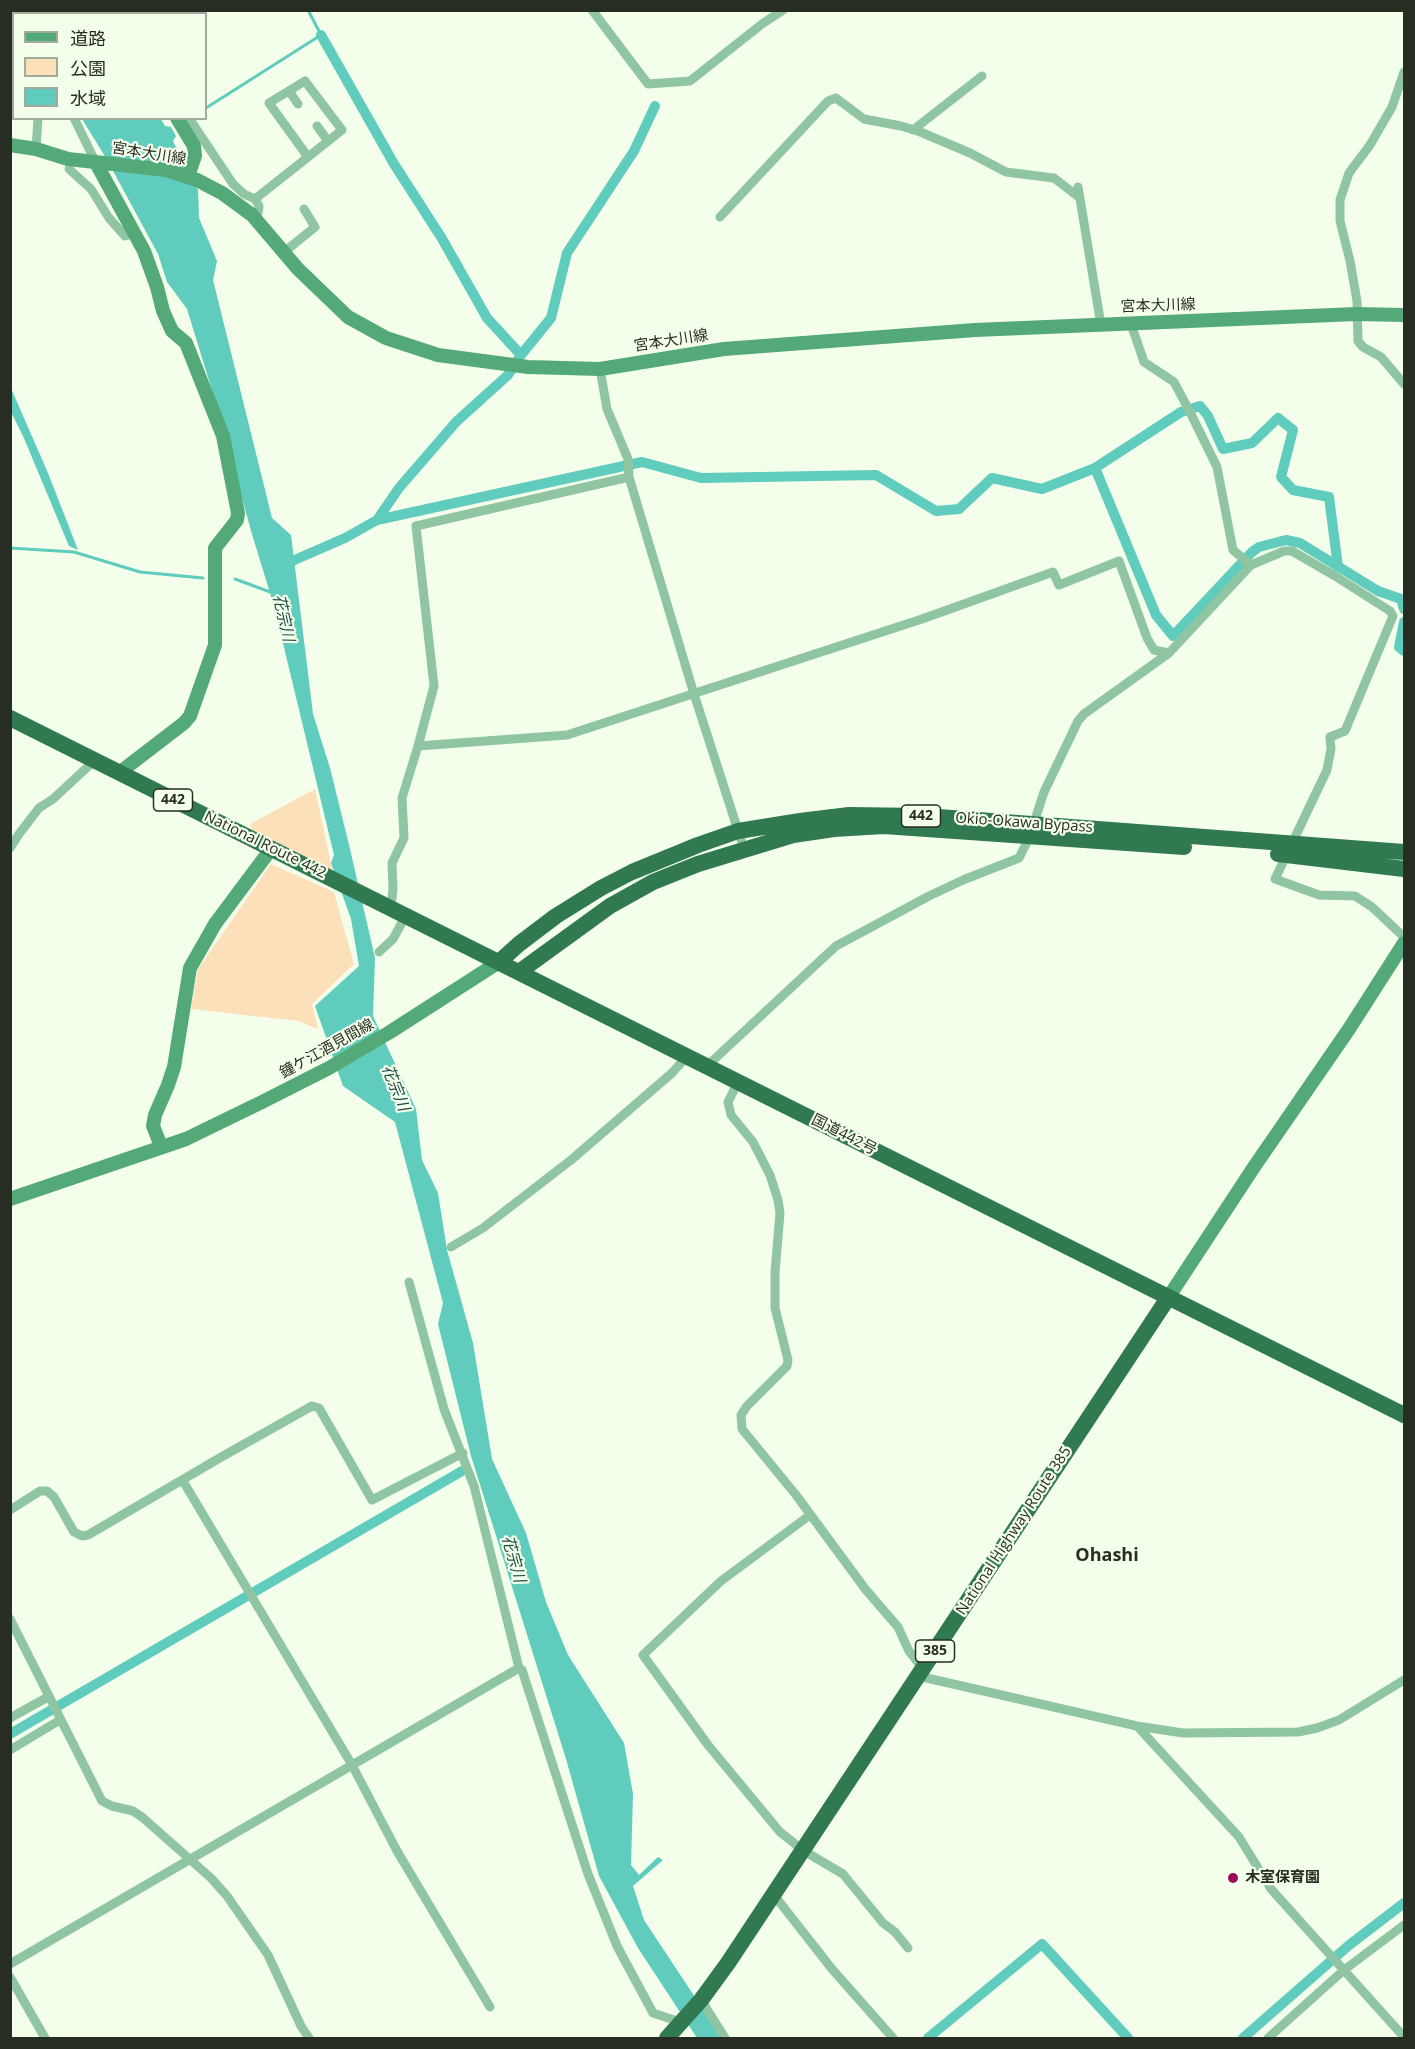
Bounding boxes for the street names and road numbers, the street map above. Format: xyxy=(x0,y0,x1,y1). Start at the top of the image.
street label: 宮本大川線 xyxy=(111,139,187,169)
street label: 宮本大川線 xyxy=(1120,296,1196,316)
street label: 宮本大川線 xyxy=(633,326,709,356)
road number: 442 xyxy=(154,789,192,811)
road number: 442 xyxy=(902,805,940,827)
street label: National Route 442 xyxy=(201,808,329,882)
street label: Okio-Okawa Bypass xyxy=(955,809,1093,837)
street label: 鐘ケ江酒見間線 xyxy=(277,1016,377,1082)
street label: 国道442号 xyxy=(808,1111,880,1159)
street label: National Highway Route 385 xyxy=(953,1443,1075,1619)
road number: 385 xyxy=(916,1640,954,1662)

